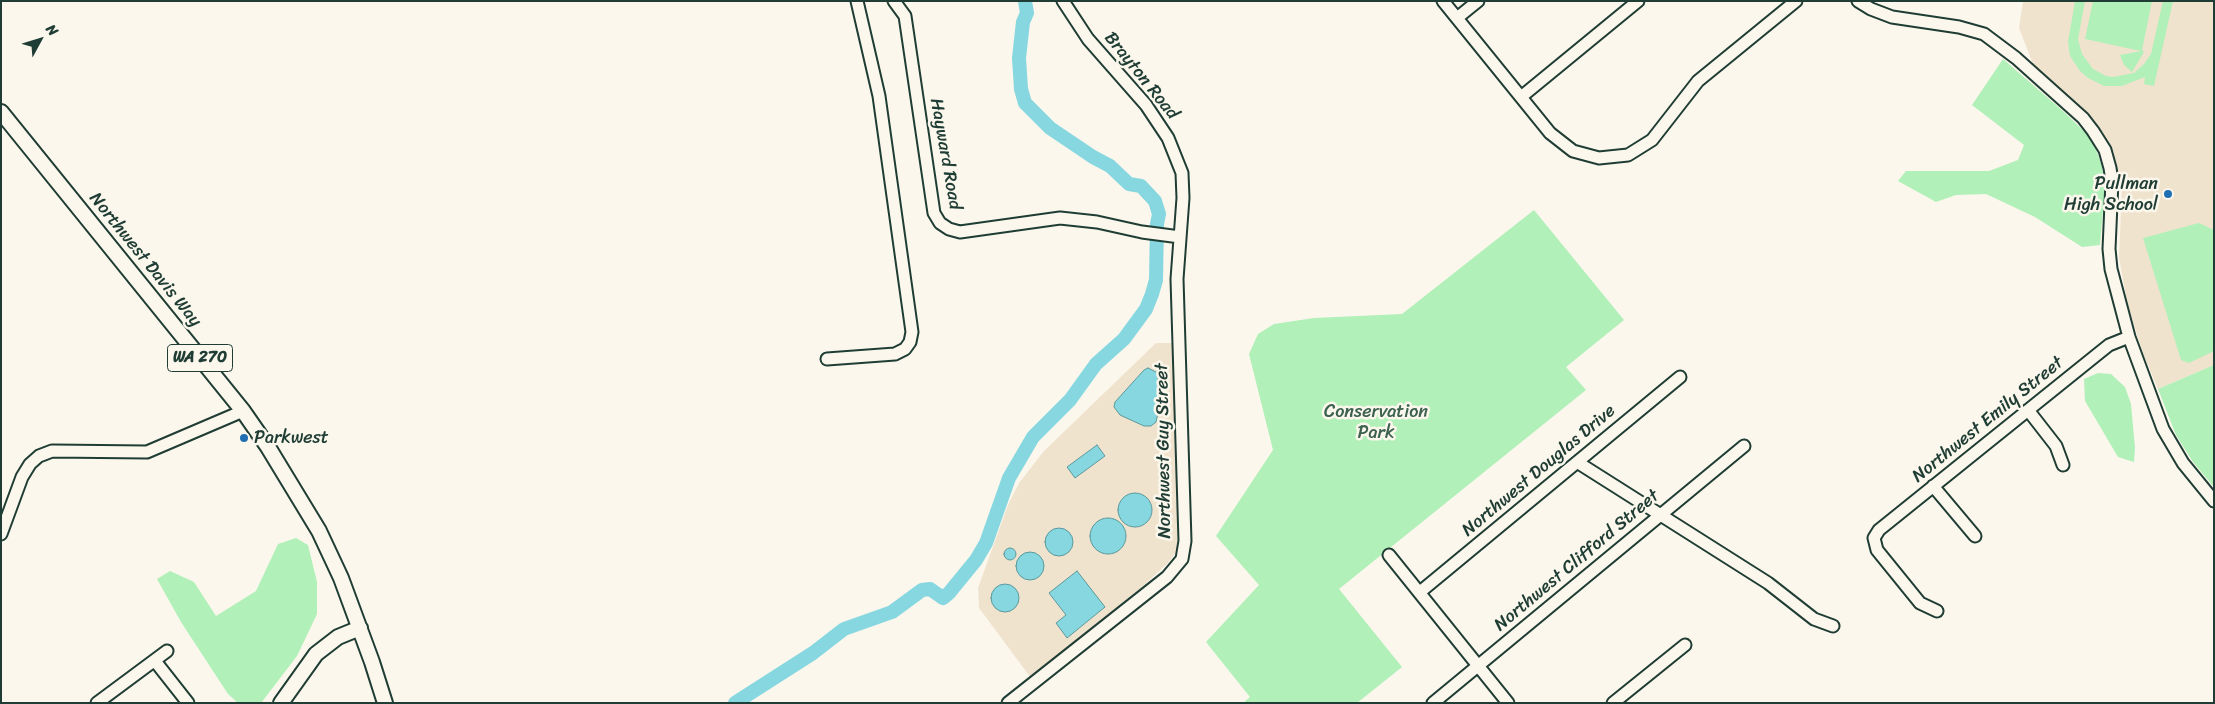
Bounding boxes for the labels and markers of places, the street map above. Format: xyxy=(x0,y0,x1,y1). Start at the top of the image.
place label: Pullman High School xyxy=(2064,173,2158,215)
marker: Pullman High School xyxy=(2162,188,2174,200)
place label: Parkwest xyxy=(254,427,329,449)
marker: Parkwest xyxy=(238,432,250,444)

